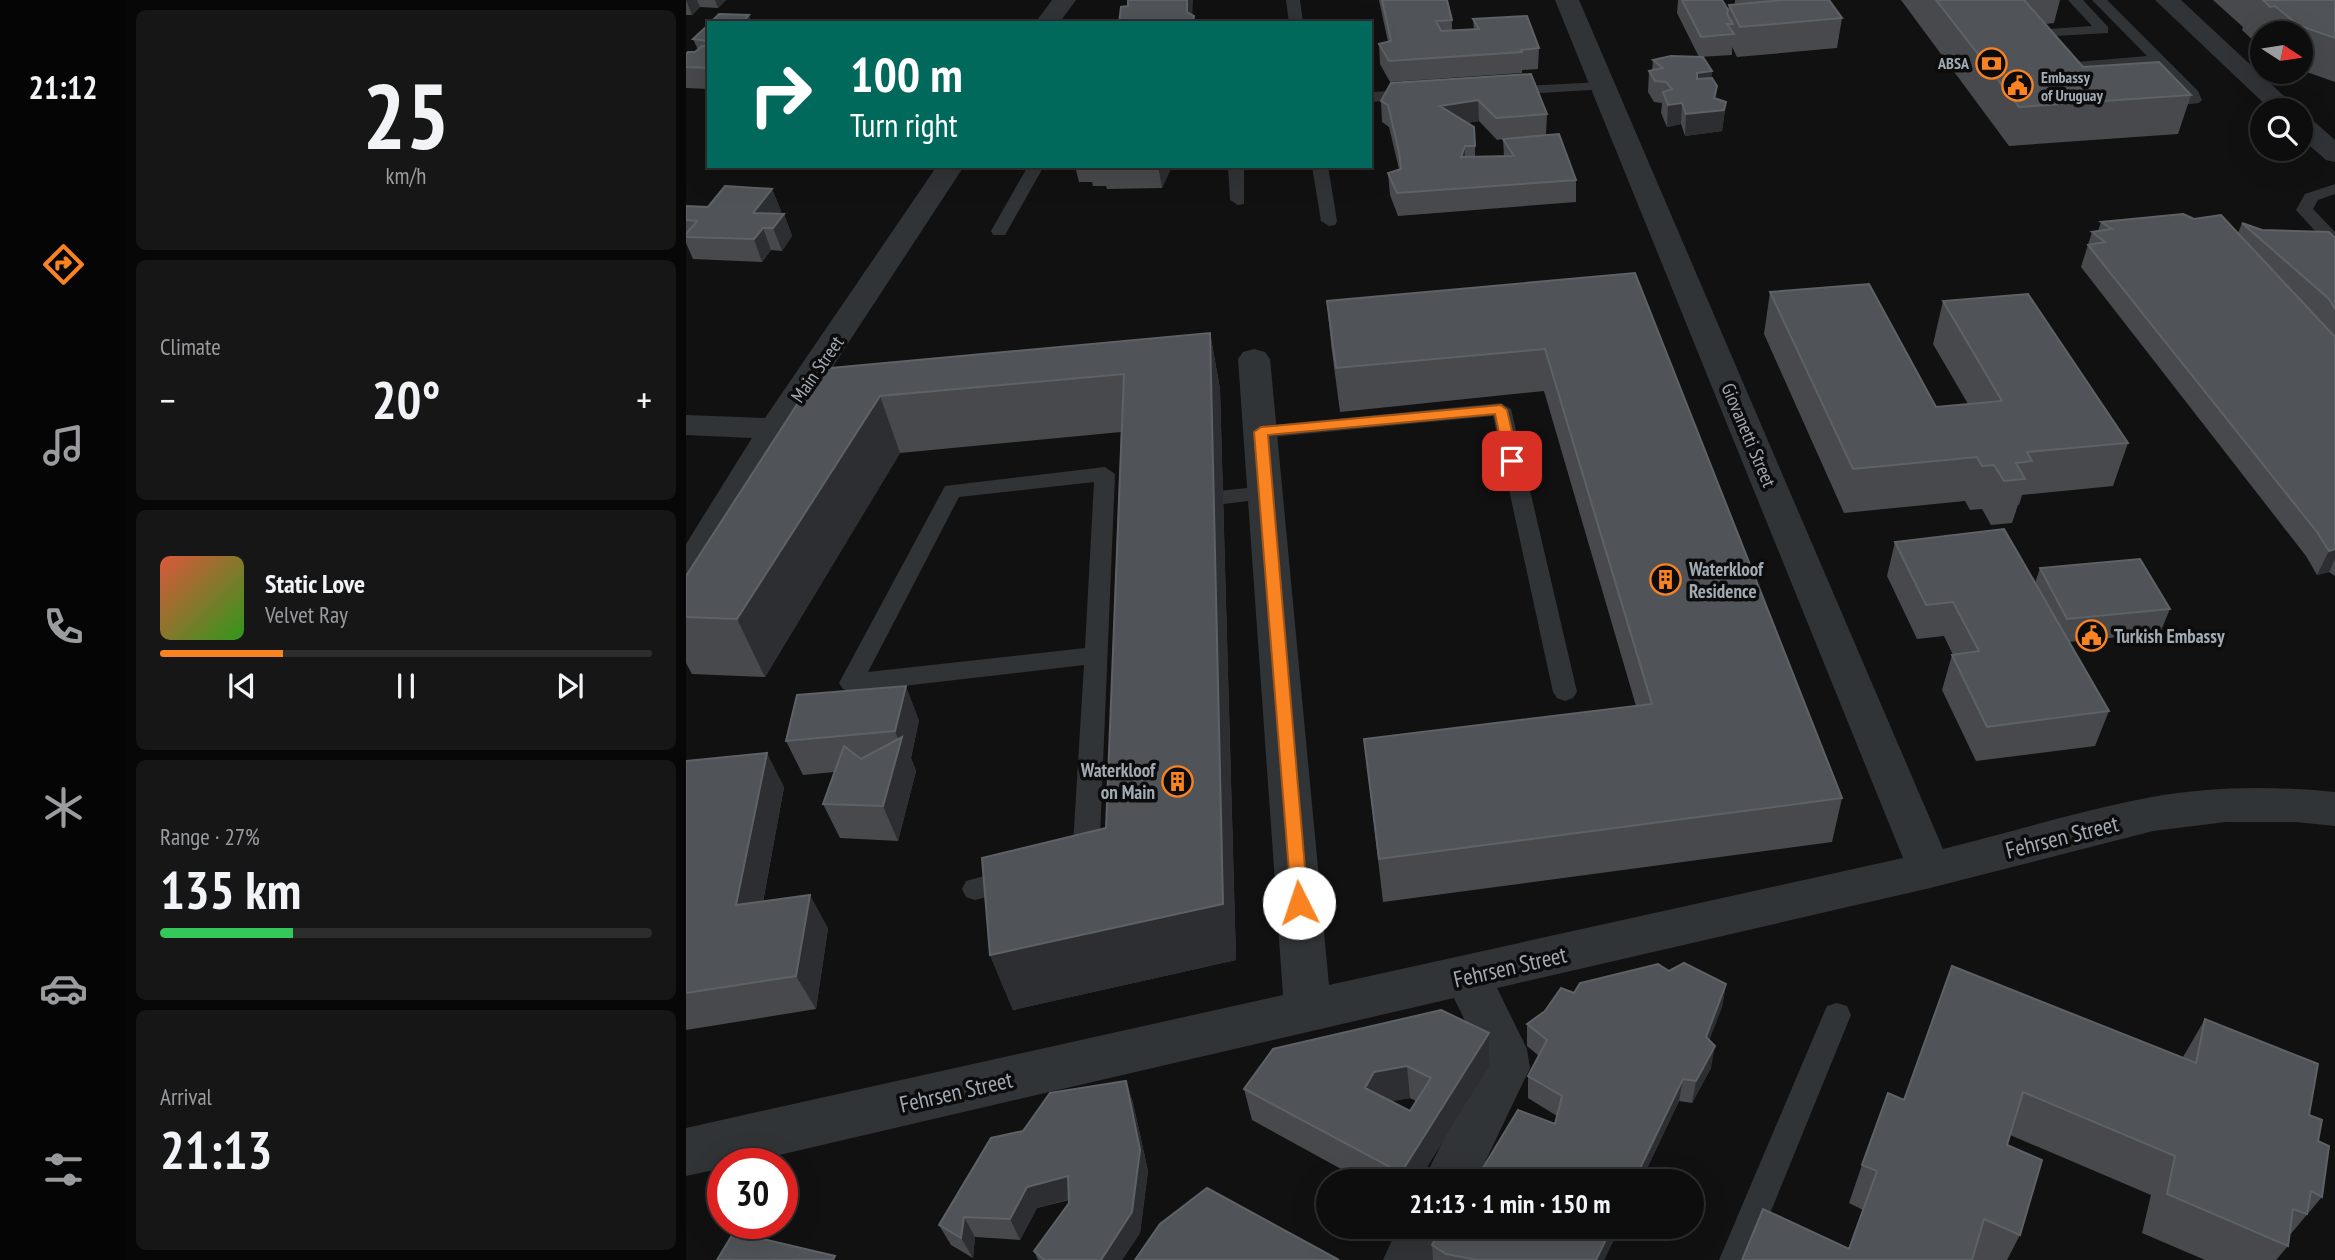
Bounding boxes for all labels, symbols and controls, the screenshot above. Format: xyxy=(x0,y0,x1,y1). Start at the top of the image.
north arrow xyxy=(2250,21,2314,84)
map controls xyxy=(2250,21,2313,161)
text: 100 m xyxy=(850,42,963,106)
bank icon: ABSA xyxy=(1975,46,2009,80)
icon: right xyxy=(735,49,826,140)
place label: ABSA xyxy=(1937,53,1970,73)
text: 25 xyxy=(363,56,450,174)
text: 21:12 xyxy=(28,66,98,108)
place label: Embassy of Uruguay xyxy=(2041,67,2103,105)
public building icon: Embassy of Uruguay xyxy=(2001,69,2035,103)
button: search xyxy=(2250,98,2313,161)
text: Turn right xyxy=(850,104,958,146)
text: km/h xyxy=(386,161,426,190)
icon: directions xyxy=(39,240,88,289)
street label: Main Street xyxy=(786,331,849,407)
text: Climate xyxy=(160,332,221,361)
text: 20° xyxy=(372,366,440,433)
text: − xyxy=(160,375,176,424)
text: + xyxy=(636,375,652,424)
street label: Giovanetti Street xyxy=(1716,379,1782,491)
icon: music xyxy=(39,421,88,470)
pin xyxy=(1482,431,1542,491)
icon: arrive xyxy=(1493,442,1531,480)
place label: Waterkloof Residence xyxy=(1688,557,1764,603)
building icon: Waterkloof Residence xyxy=(1649,563,1683,597)
text: Static Love xyxy=(265,567,365,600)
text: Velvet Ray xyxy=(265,600,348,629)
icon: phone xyxy=(39,602,88,651)
public building icon: Turkish Embassy xyxy=(2074,619,2108,653)
place label: Turkish Embassy xyxy=(2114,624,2225,648)
icon: previous xyxy=(223,667,261,705)
icon: pause xyxy=(387,667,425,705)
icon: next xyxy=(551,667,589,705)
place label: Waterkloof on Main xyxy=(1080,758,1156,804)
building icon: Waterkloof on Main xyxy=(1161,764,1195,798)
icon: climate xyxy=(39,783,88,832)
street label: Fehrsen Street xyxy=(2002,808,2122,865)
text: Range · 27% xyxy=(160,822,260,851)
text: 135 km xyxy=(160,856,301,923)
position arrow xyxy=(1262,866,1336,940)
street label: Fehrsen Street xyxy=(1450,939,1570,994)
icon: car xyxy=(39,964,88,1013)
street label: Fehrsen Street xyxy=(896,1064,1016,1119)
text: Arrival xyxy=(160,1082,212,1111)
text: 21:13 xyxy=(160,1116,272,1183)
icon: filters xyxy=(39,1145,88,1194)
speed limit sign: 30 xyxy=(707,1148,798,1239)
text: 21:13 · 1 min · 150 m xyxy=(1410,1187,1610,1220)

